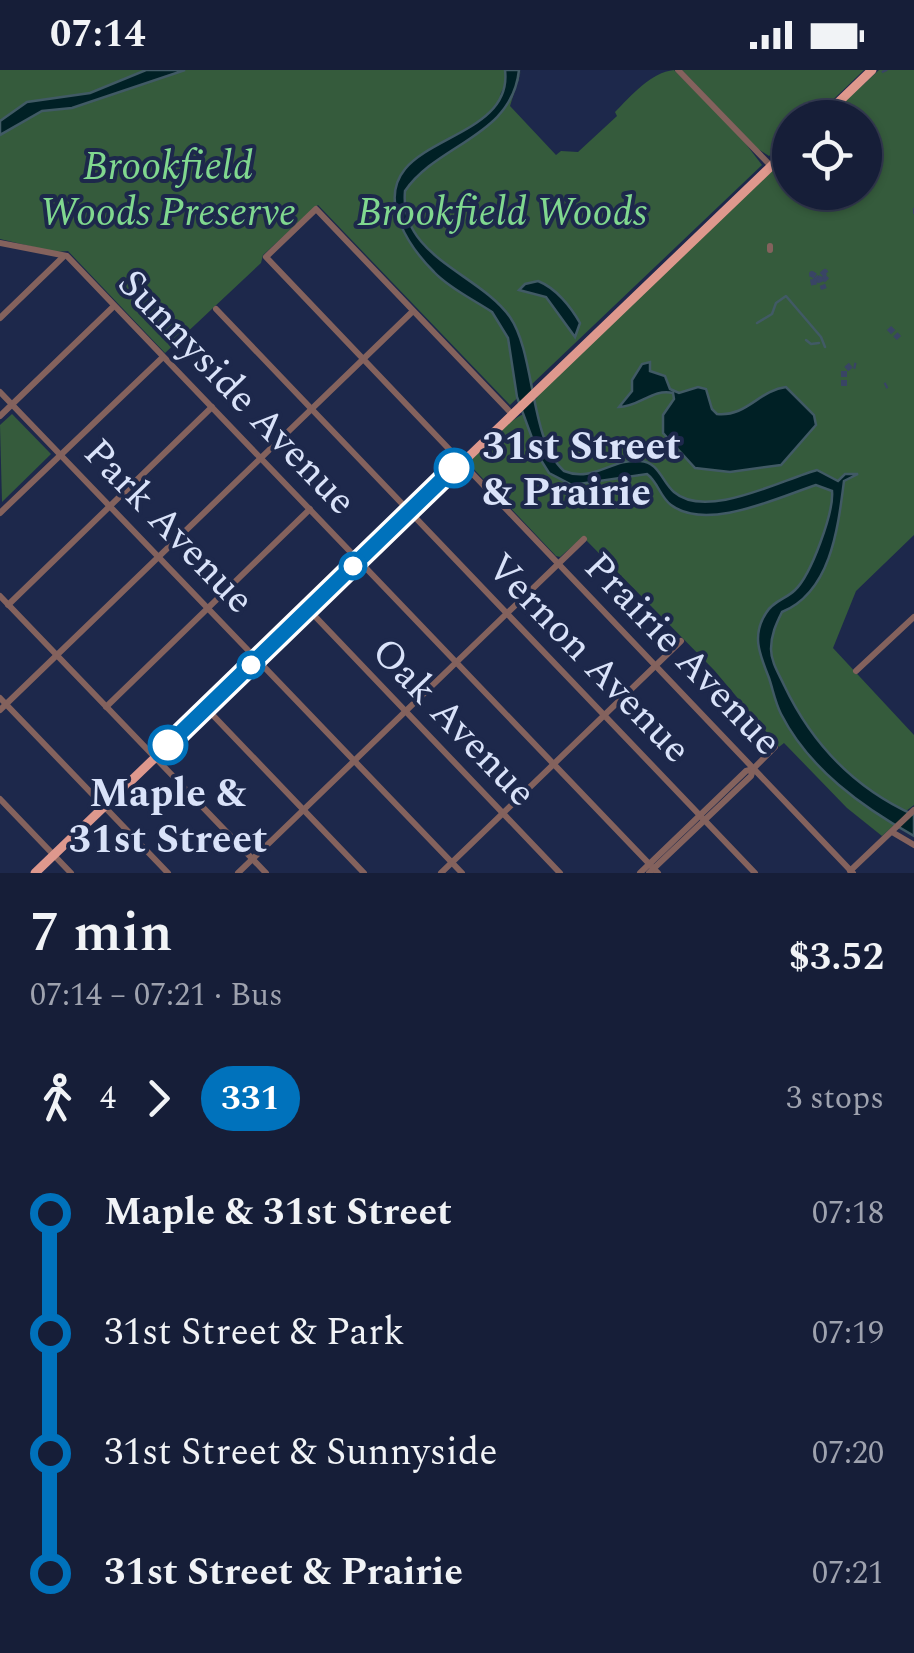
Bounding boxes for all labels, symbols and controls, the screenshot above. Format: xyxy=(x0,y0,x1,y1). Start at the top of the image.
text: 07:14 xyxy=(50,6,145,64)
map controls xyxy=(772,100,882,210)
button: locate xyxy=(772,100,882,210)
park label: Brookfield Woods Preserve xyxy=(40,137,296,244)
park label: Brookfield Woods xyxy=(357,183,647,244)
street label: Sunnyside Avenue xyxy=(102,256,370,530)
place label: 31st Street & Prairie xyxy=(482,417,681,524)
street label: Park Avenue xyxy=(68,425,268,629)
marker: 31st Street & Prairie xyxy=(435,449,473,487)
street label: Vernon Avenue xyxy=(471,539,705,778)
street label: Prairie Avenue xyxy=(569,539,796,771)
unlabelled marker xyxy=(340,553,366,579)
street label: Oak Avenue xyxy=(356,624,550,822)
unlabelled marker xyxy=(238,652,264,678)
marker: Maple & 31st Street xyxy=(149,726,187,764)
place label: Maple & 31st Street xyxy=(69,764,267,871)
text: 7 min xyxy=(30,892,173,975)
text: $3.52 xyxy=(789,929,884,987)
text: 07:14 – 07:21 · Bus xyxy=(30,971,283,1020)
icon: walk xyxy=(30,1071,85,1126)
icon: forward xyxy=(131,1071,186,1126)
text: 331 xyxy=(221,1072,280,1125)
text: 4 xyxy=(100,1074,116,1123)
text: 3 stops xyxy=(786,1074,884,1123)
text: Maple & 31st Street xyxy=(104,1184,452,1242)
text: 07:18 xyxy=(812,1189,884,1238)
text: 31st Street & Park xyxy=(104,1304,404,1362)
text: 07:19 xyxy=(812,1309,884,1358)
text: 31st Street & Sunnyside xyxy=(104,1424,498,1482)
text: 07:20 xyxy=(812,1429,884,1478)
text: 31st Street & Prairie xyxy=(104,1544,463,1602)
text: 07:21 xyxy=(812,1549,884,1598)

